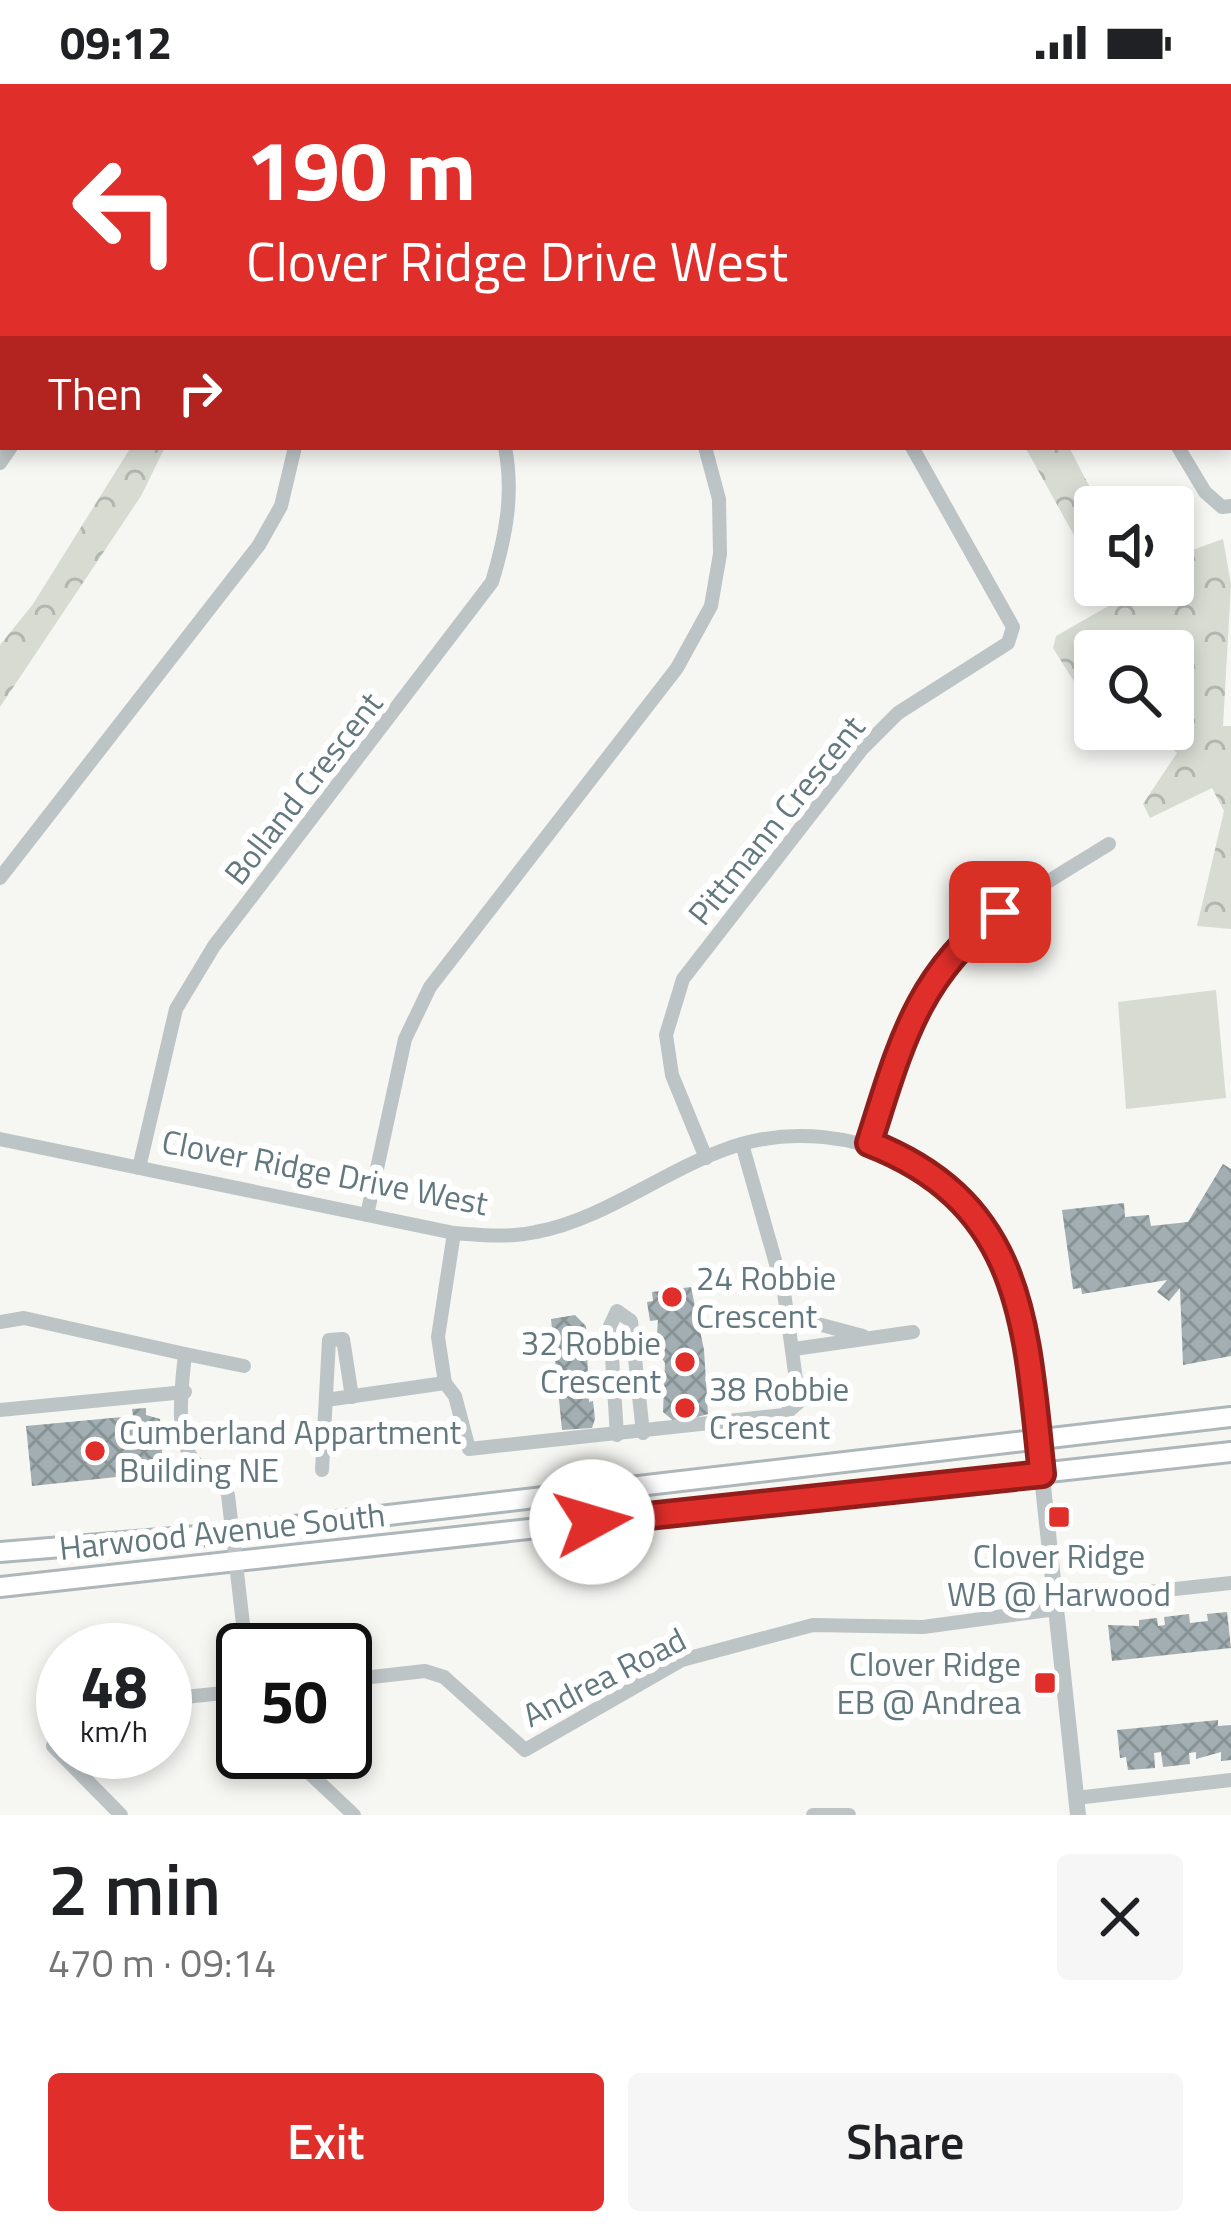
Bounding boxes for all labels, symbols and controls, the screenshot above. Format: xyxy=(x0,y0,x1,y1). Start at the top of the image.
text: 09:12 xyxy=(60,8,172,76)
text: 190 m xyxy=(246,105,476,233)
icon: left xyxy=(48,132,204,288)
text: Clover Ridge Drive West xyxy=(246,220,788,302)
text: Then xyxy=(48,359,143,427)
icon: right xyxy=(167,360,233,426)
map controls xyxy=(1074,486,1194,750)
button: sound xyxy=(1074,486,1194,606)
button: search xyxy=(1074,630,1194,750)
street label: Bolland Crescent xyxy=(212,680,395,895)
street label: Pittmann Crescent xyxy=(675,704,877,936)
pin xyxy=(949,861,1051,963)
icon: arrive xyxy=(967,879,1033,945)
street label: Clover Ridge Drive West xyxy=(158,1116,493,1228)
place label: 24 Robbie Crescent xyxy=(696,1253,836,1341)
marker: 24 Robbie Crescent xyxy=(659,1284,685,1310)
place label: 32 Robbie Crescent xyxy=(521,1318,661,1406)
marker: 32 Robbie Crescent xyxy=(672,1349,698,1375)
place label: 38 Robbie Crescent xyxy=(709,1364,849,1452)
marker: 38 Robbie Crescent xyxy=(672,1395,698,1421)
place label: Cumberland Appartment Building NE xyxy=(119,1407,462,1495)
marker: Cumberland Appartment Building NE xyxy=(82,1438,108,1464)
position arrow xyxy=(529,1459,655,1585)
street label: Harwood Avenue South xyxy=(57,1489,387,1573)
marker: Clover Ridge WB @ Harwood xyxy=(1046,1504,1072,1530)
place label: Clover Ridge WB @ Harwood xyxy=(947,1531,1171,1619)
street label: Andrea Road xyxy=(513,1614,695,1740)
speed limit sign: 50 xyxy=(216,1623,372,1779)
place label: Clover Ridge EB @ Andrea xyxy=(837,1639,1021,1727)
text: 48 xyxy=(80,1640,148,1731)
marker: Clover Ridge EB @ Andrea xyxy=(1032,1670,1058,1696)
text: km/h xyxy=(80,1708,148,1754)
text: 2 min xyxy=(48,1833,221,1943)
button: close xyxy=(1057,1854,1183,1980)
text: 470 m · 09:14 xyxy=(48,1933,276,1992)
button: Exit xyxy=(48,2073,604,2211)
button: Share xyxy=(628,2073,1183,2211)

